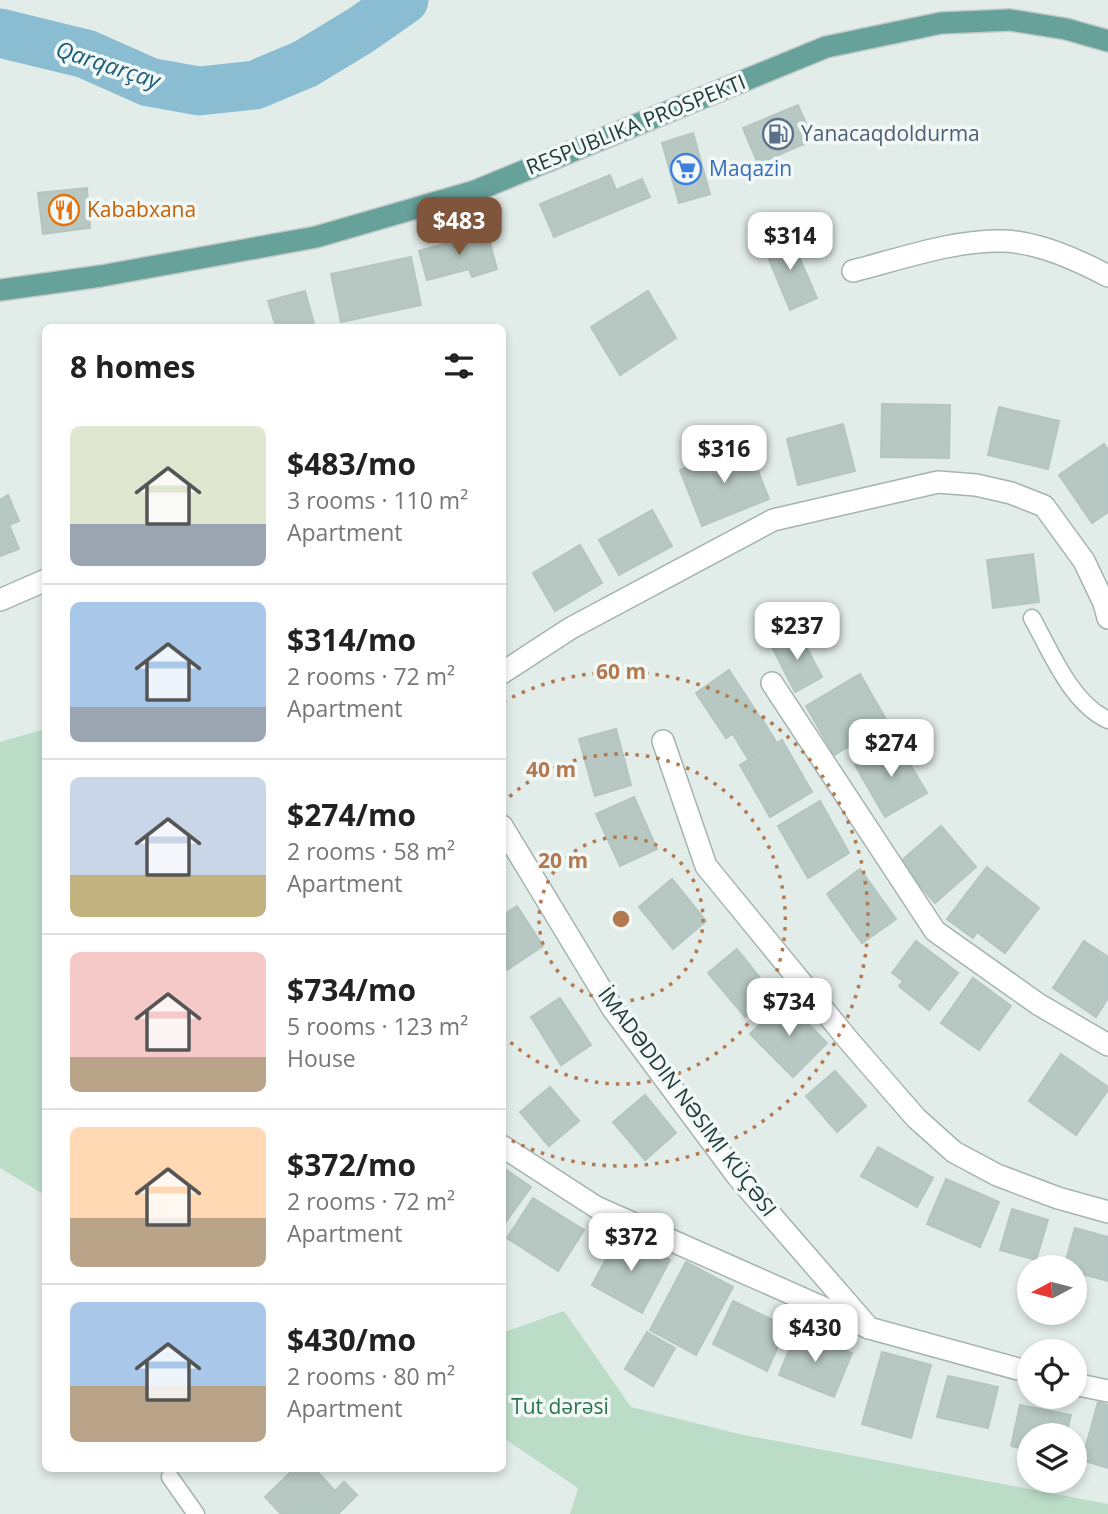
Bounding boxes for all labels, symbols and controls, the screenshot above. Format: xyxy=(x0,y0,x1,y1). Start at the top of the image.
water label: Qarqarçay xyxy=(52,32,166,96)
street label: RESPUBLIKA PROSPEKTI xyxy=(522,67,749,181)
fuel station icon: Yanacaqdoldurma xyxy=(761,117,795,151)
place label: Yanacaqdoldurma xyxy=(801,119,980,147)
supermarket icon: Maqazin xyxy=(669,152,703,186)
place label: Maqazin xyxy=(709,154,792,182)
restaurant icon: Kababxana xyxy=(47,193,81,227)
place label: Kababxana xyxy=(87,195,196,223)
pin: $483 xyxy=(418,198,500,257)
text: $483 xyxy=(433,204,485,236)
pin: $314 xyxy=(749,212,831,272)
text: $314 xyxy=(764,219,816,251)
text: 8 homes xyxy=(70,346,195,387)
icon: filters xyxy=(440,347,478,385)
pin: $316 xyxy=(683,426,765,485)
text: $316 xyxy=(698,432,750,464)
text: $483/mo xyxy=(287,443,416,484)
icon: home xyxy=(126,454,210,538)
text: 3 rooms · 110 m² xyxy=(287,484,468,516)
text: Apartment xyxy=(287,516,403,548)
pin: $237 xyxy=(756,602,838,662)
text: $237 xyxy=(771,609,823,641)
text: $314/mo xyxy=(287,619,416,660)
icon: home xyxy=(126,630,210,714)
text: 60 m xyxy=(596,657,646,685)
text: 2 rooms · 72 m² xyxy=(287,660,455,692)
text: Apartment xyxy=(287,692,403,724)
pin: $274 xyxy=(850,720,932,779)
text: $274 xyxy=(865,726,917,758)
text: 40 m xyxy=(526,755,576,783)
text: $274/mo xyxy=(287,794,416,835)
icon: home xyxy=(126,805,210,889)
text: 2 rooms · 58 m² xyxy=(287,835,455,867)
text: 20 m xyxy=(538,846,588,874)
text: Apartment xyxy=(287,867,403,899)
centre of rings xyxy=(609,907,633,931)
text: $734/mo xyxy=(287,969,416,1010)
pin: $734 xyxy=(748,978,830,1038)
icon: home xyxy=(126,980,210,1064)
street label: İMADƏDDIN NƏSIMI KÜÇƏSI xyxy=(592,981,783,1222)
text: $734 xyxy=(763,985,815,1017)
text: 5 rooms · 123 m² xyxy=(287,1010,468,1042)
text: House xyxy=(287,1042,356,1074)
text: $372/mo xyxy=(287,1144,416,1185)
icon: home xyxy=(126,1155,210,1239)
text: 2 rooms · 72 m² xyxy=(287,1185,455,1217)
pin: $372 xyxy=(590,1214,672,1273)
text: Apartment xyxy=(287,1217,403,1249)
text: $372 xyxy=(605,1220,657,1252)
north arrow xyxy=(1017,1255,1087,1325)
map controls xyxy=(1017,1255,1087,1493)
pin: $430 xyxy=(774,1304,856,1364)
text: $430 xyxy=(789,1311,841,1343)
text: $430/mo xyxy=(287,1319,416,1360)
icon: home xyxy=(126,1330,210,1414)
button: locate xyxy=(1017,1339,1087,1409)
text: 2 rooms · 80 m² xyxy=(287,1360,455,1392)
text: Apartment xyxy=(287,1392,403,1424)
park label: Tut dərəsi xyxy=(511,1392,609,1420)
button: layers xyxy=(1017,1423,1087,1493)

